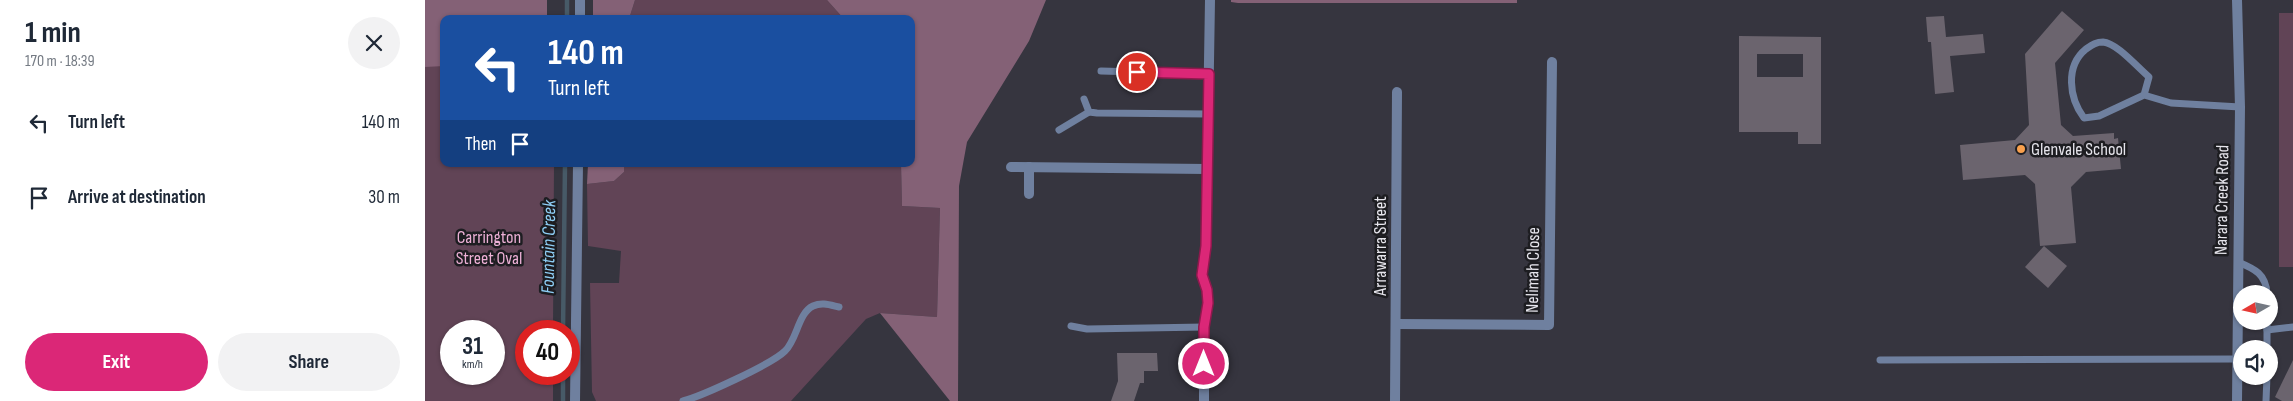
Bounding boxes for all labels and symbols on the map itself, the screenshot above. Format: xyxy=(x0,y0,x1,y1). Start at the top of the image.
pin xyxy=(1116,51,1158,93)
place label: Glenvale School xyxy=(2031,139,2126,160)
marker: Glenvale School xyxy=(2015,143,2027,155)
street label: Narara Creek Road xyxy=(2211,145,2233,255)
street label: Arrawarra Street xyxy=(1370,196,1391,297)
water label: Fountain Creek xyxy=(537,199,561,294)
park label: Carrington Street Oval xyxy=(456,227,522,269)
street label: Nelimah Close xyxy=(1522,227,1544,313)
north arrow xyxy=(2233,285,2277,330)
speed limit sign: 40 xyxy=(515,320,580,385)
position arrow xyxy=(1177,337,1229,389)

